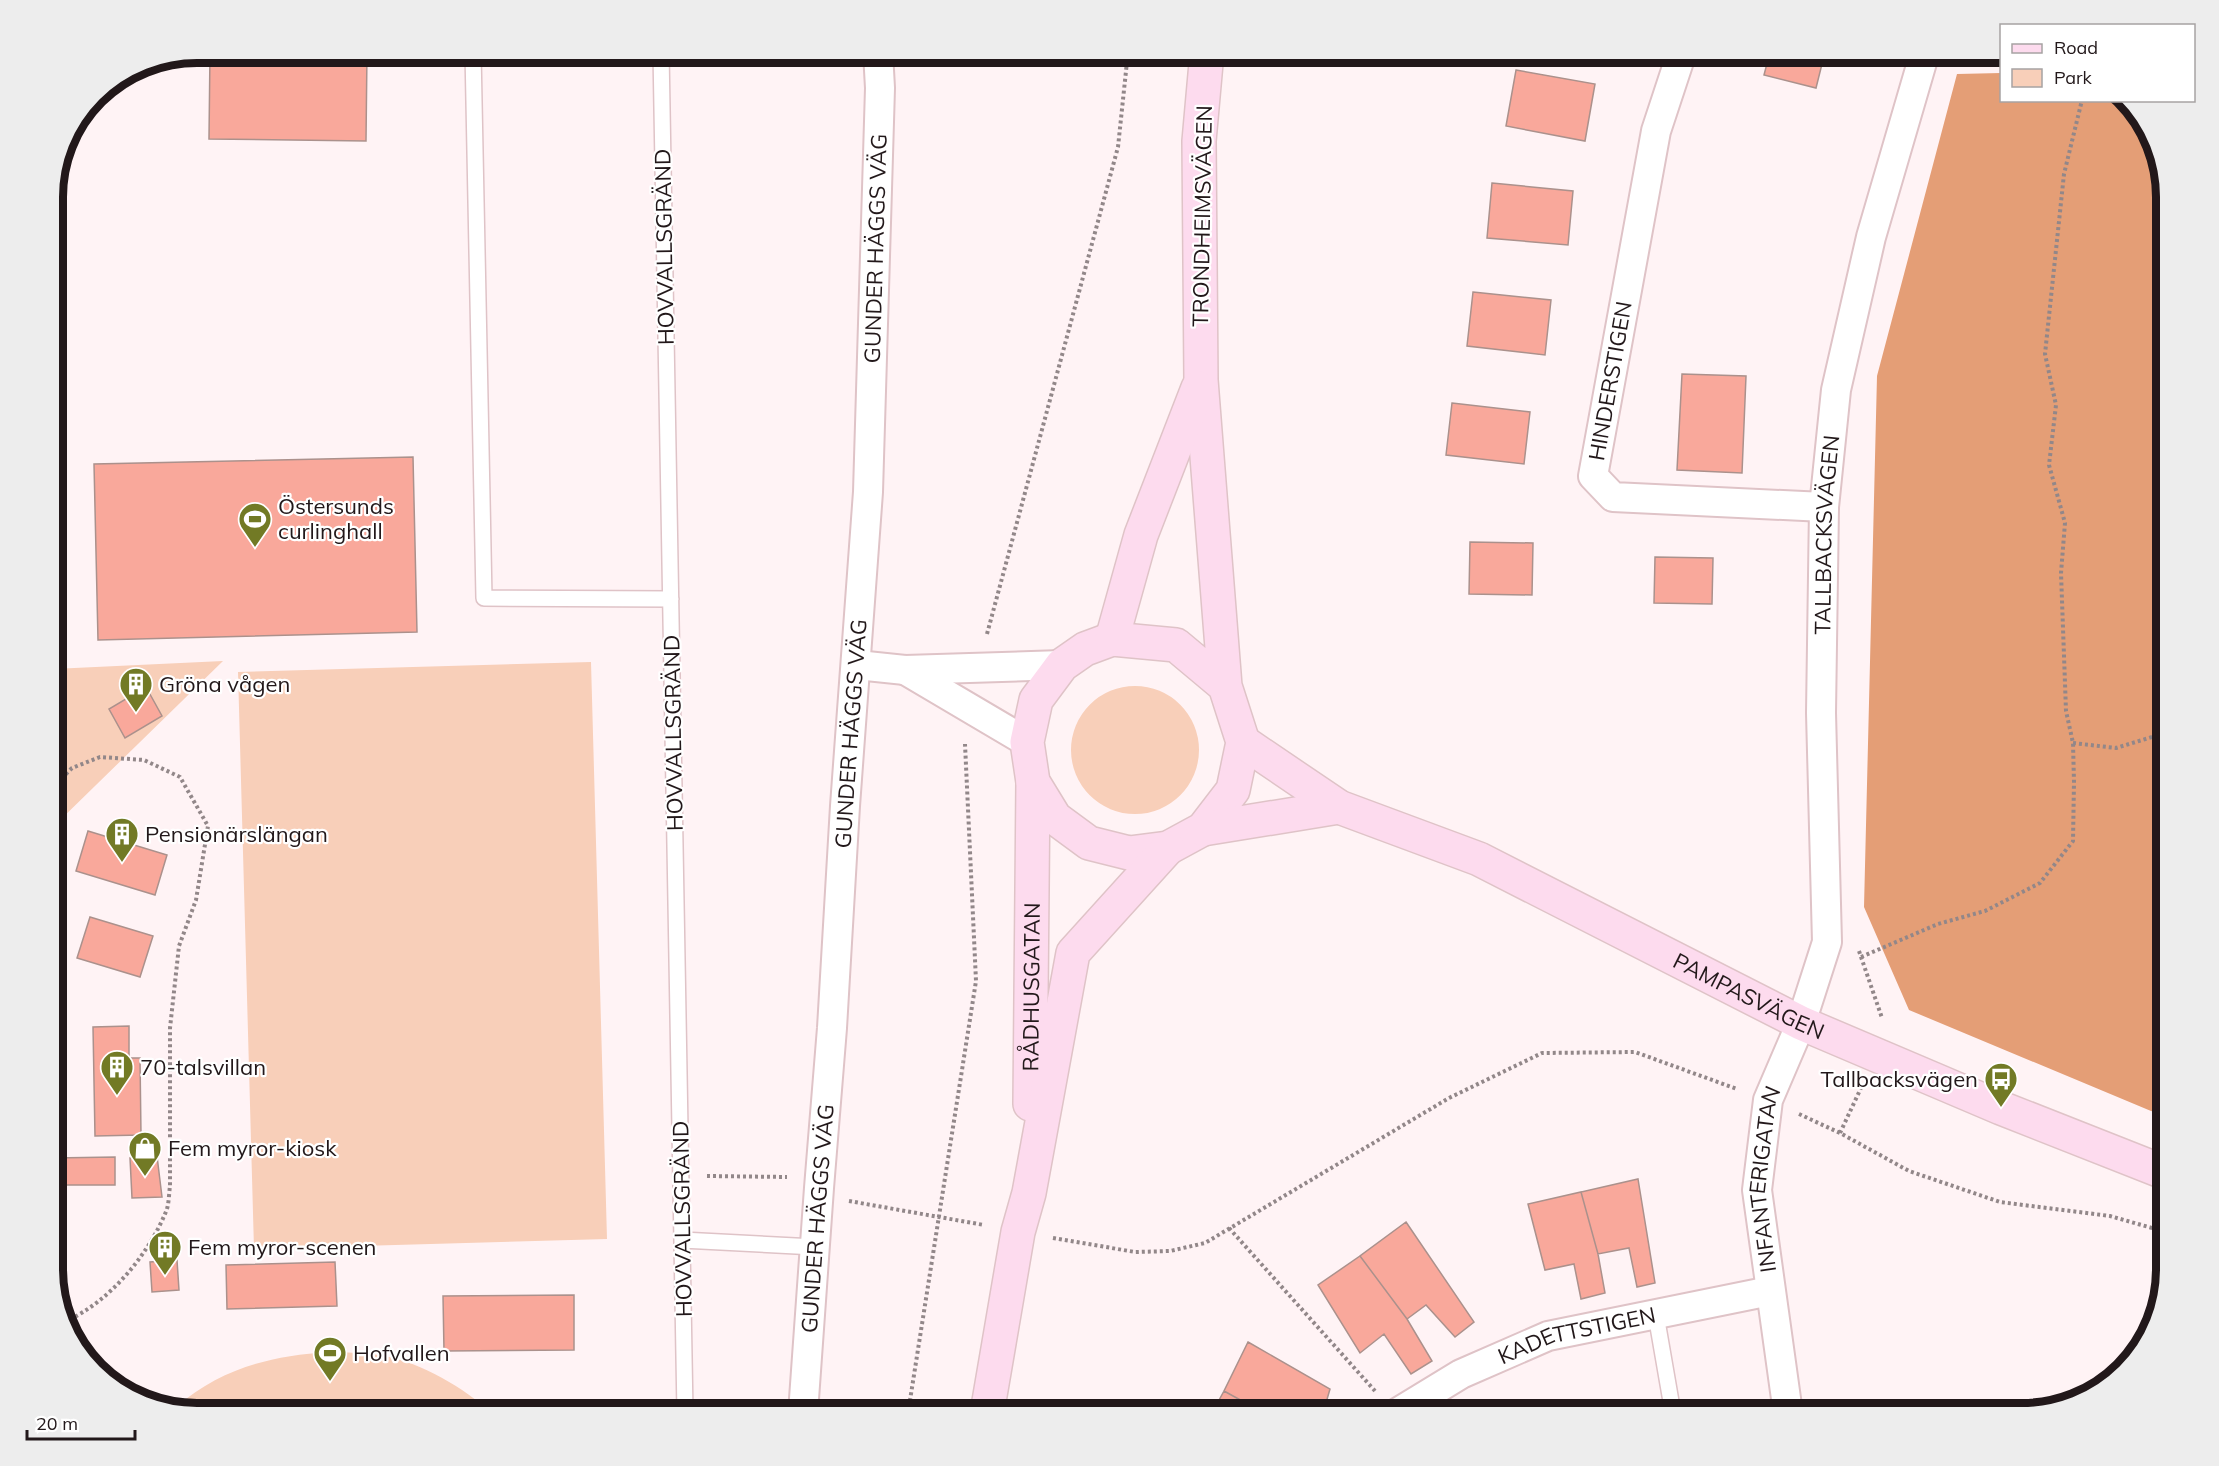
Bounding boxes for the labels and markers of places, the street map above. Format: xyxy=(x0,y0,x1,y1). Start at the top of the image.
place label: Östersunds curlinghall xyxy=(278,492,394,545)
sports icon: Östersunds curlinghall xyxy=(237,501,273,548)
building icon: Gröna vågen xyxy=(118,666,154,713)
place label: Gröna vågen xyxy=(159,670,290,698)
building icon: Pensionärslängan xyxy=(104,816,140,863)
place label: Pensionärslängan xyxy=(145,820,328,848)
building icon: 70-talsvillan xyxy=(99,1049,135,1096)
place label: 70-talsvillan xyxy=(140,1053,266,1081)
bus stop icon: Tallbacksvägen xyxy=(1983,1061,2019,1108)
place label: Tallbacksvägen xyxy=(1821,1065,1978,1093)
shop icon: Fem myror-kiosk xyxy=(127,1130,163,1177)
place label: Fem myror-kiosk xyxy=(168,1134,337,1162)
building icon: Fem myror-scenen xyxy=(147,1229,183,1276)
place label: Fem myror-scenen xyxy=(188,1233,377,1261)
sports icon: Hofvallen xyxy=(312,1335,348,1382)
place label: Hofvallen xyxy=(353,1339,450,1367)

